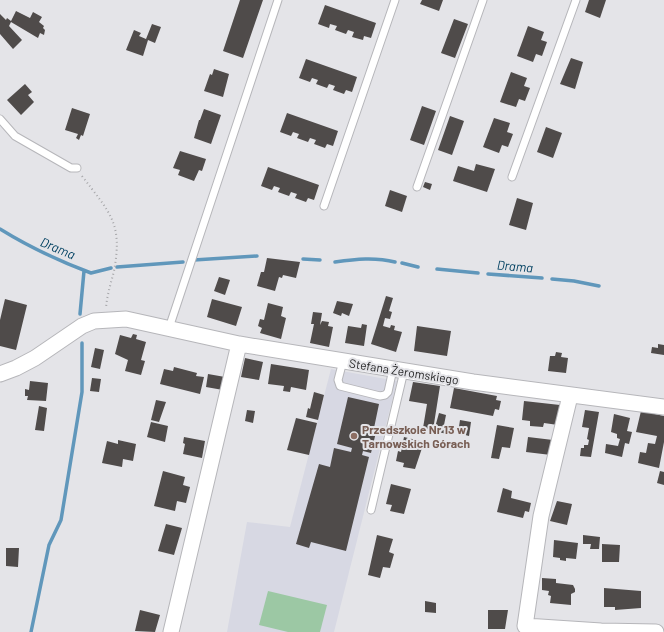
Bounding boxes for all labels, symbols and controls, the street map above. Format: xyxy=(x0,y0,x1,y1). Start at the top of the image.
water label: Drama xyxy=(38,234,78,263)
water label: Drama xyxy=(496,256,534,276)
street label: Stefana Żeromskiego xyxy=(348,355,460,387)
place label: Przedszkole Nr 13 w Tarnowskich Górach xyxy=(362,422,470,450)
marker: Przedszkole Nr 13 w Tarnowskich Górach xyxy=(349,431,359,441)

